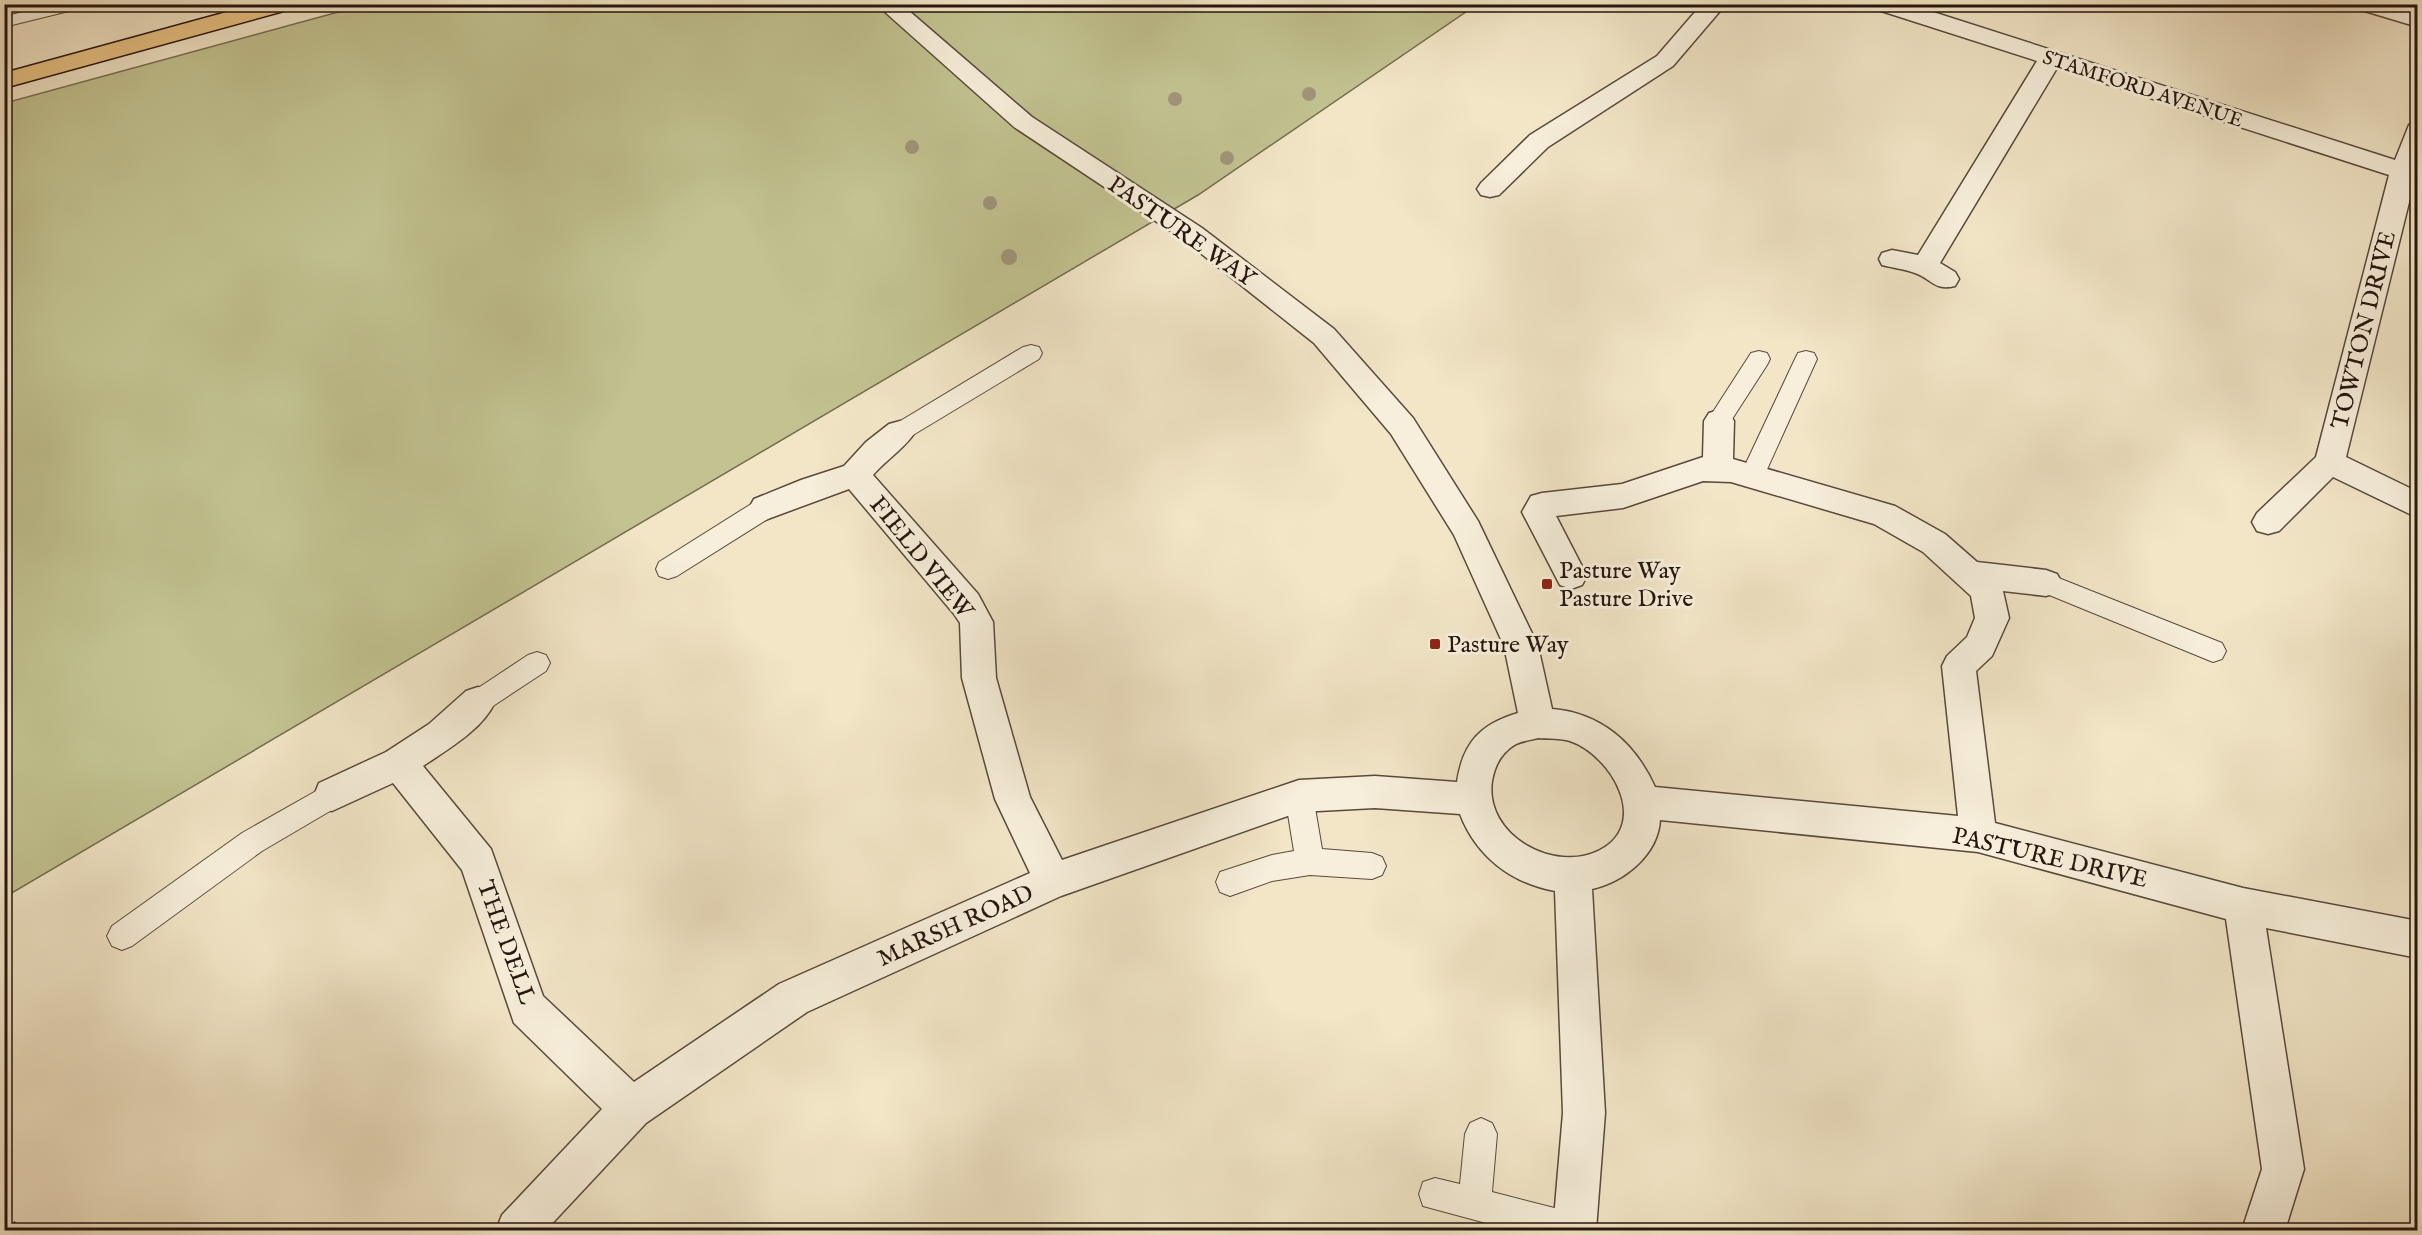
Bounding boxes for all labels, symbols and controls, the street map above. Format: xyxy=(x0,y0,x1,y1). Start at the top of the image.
street label: STAMFORD AVENUE xyxy=(2039,45,2246,134)
street label: PASTURE WAY xyxy=(1101,170,1263,296)
street label: TOWTON DRIVE xyxy=(2325,228,2404,433)
street label: FIELD VIEW xyxy=(862,490,980,626)
place label: Pasture Way Pasture Drive xyxy=(1559,556,1693,615)
marker: Pasture Way Pasture Drive xyxy=(1540,577,1554,591)
place label: Pasture Way xyxy=(1447,630,1569,661)
marker: Pasture Way xyxy=(1428,637,1442,651)
street label: PASTURE DRIVE xyxy=(1949,821,2150,896)
street label: THE DELL xyxy=(469,876,543,1010)
street label: MARSH ROAD xyxy=(873,878,1039,975)

